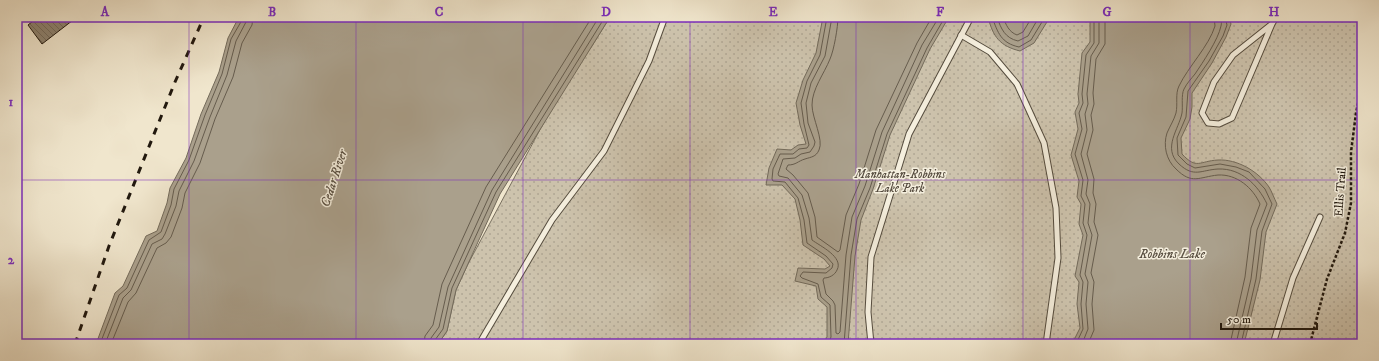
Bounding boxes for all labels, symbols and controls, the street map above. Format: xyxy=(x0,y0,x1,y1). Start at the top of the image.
text: A xyxy=(100,4,110,20)
text: B xyxy=(268,4,276,20)
text: C xyxy=(435,4,444,20)
text: D xyxy=(601,4,611,20)
text: E xyxy=(768,4,778,20)
text: F xyxy=(936,4,945,20)
text: G xyxy=(1102,4,1112,20)
text: H xyxy=(1269,4,1280,20)
text: 1 xyxy=(9,94,14,110)
water label: Cedar River xyxy=(317,146,351,209)
street label: Ellis Trail xyxy=(1331,166,1350,217)
park label: Manhattan-Robbins Lake Park xyxy=(854,167,946,196)
water label: Robbins Lake xyxy=(1138,246,1205,262)
text: 2 xyxy=(8,252,15,268)
scale bar xyxy=(1221,305,1317,331)
text: 50 m xyxy=(1227,312,1251,327)

